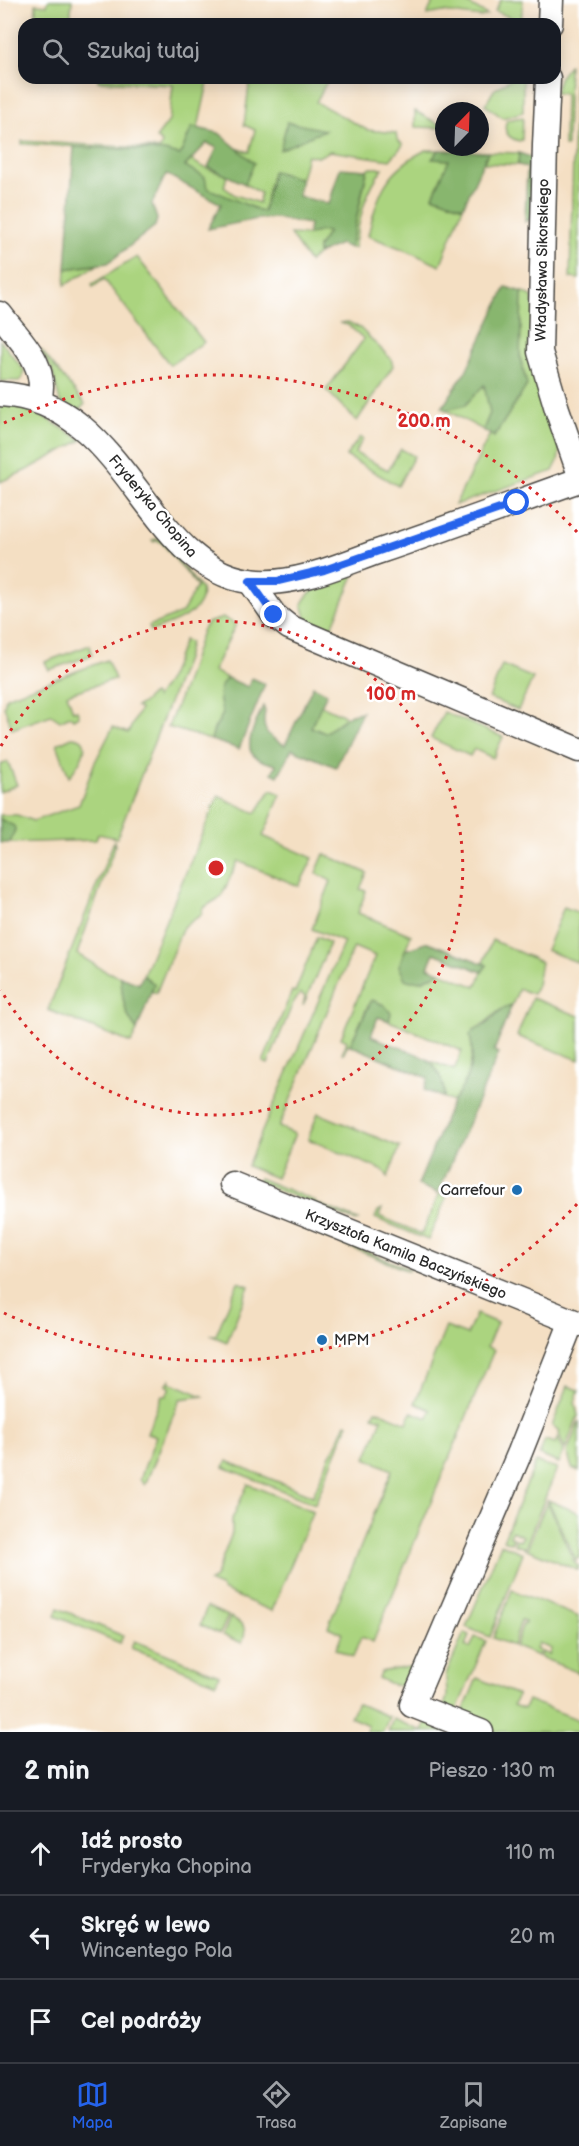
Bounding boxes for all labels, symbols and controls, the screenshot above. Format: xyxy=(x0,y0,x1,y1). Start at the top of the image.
search box xyxy=(18,18,561,84)
icon: search xyxy=(39,35,72,68)
text: Szukaj tutaj xyxy=(87,38,200,65)
north arrow xyxy=(435,102,489,156)
street label: Władysława Sikorskiego xyxy=(532,178,553,342)
text: 200 m xyxy=(397,411,451,432)
street label: Fryderyka Chopina xyxy=(104,451,201,562)
route start xyxy=(503,489,529,515)
route end xyxy=(260,601,286,627)
text: 100 m xyxy=(366,684,416,705)
centre of rings xyxy=(206,858,226,878)
place label: Carrefour xyxy=(440,1181,506,1200)
marker: Carrefour xyxy=(510,1183,524,1197)
street label: Krzysztofa Kamila Baczyńskiego xyxy=(302,1205,509,1304)
place label: MPM xyxy=(334,1331,369,1350)
marker: MPM xyxy=(315,1333,329,1347)
text: 2 min xyxy=(24,1756,90,1787)
text: Pieszo · 130 m xyxy=(429,1759,555,1783)
text: Idź prosto xyxy=(81,1828,183,1855)
icon: ahead xyxy=(24,1837,57,1870)
text: 110 m xyxy=(506,1841,555,1865)
text: Fryderyka Chopina xyxy=(81,1855,252,1879)
text: Skręć w lewo xyxy=(81,1912,210,1939)
icon: left xyxy=(24,1921,57,1954)
text: 20 m xyxy=(510,1925,555,1949)
text: Wincentego Pola xyxy=(81,1939,233,1963)
icon: arrive xyxy=(24,2005,57,2038)
text: Cel podróży xyxy=(81,2008,201,2035)
tab: Mapa xyxy=(72,2078,113,2133)
tab: Trasa xyxy=(256,2078,297,2133)
tab: Zapisane xyxy=(440,2078,507,2133)

